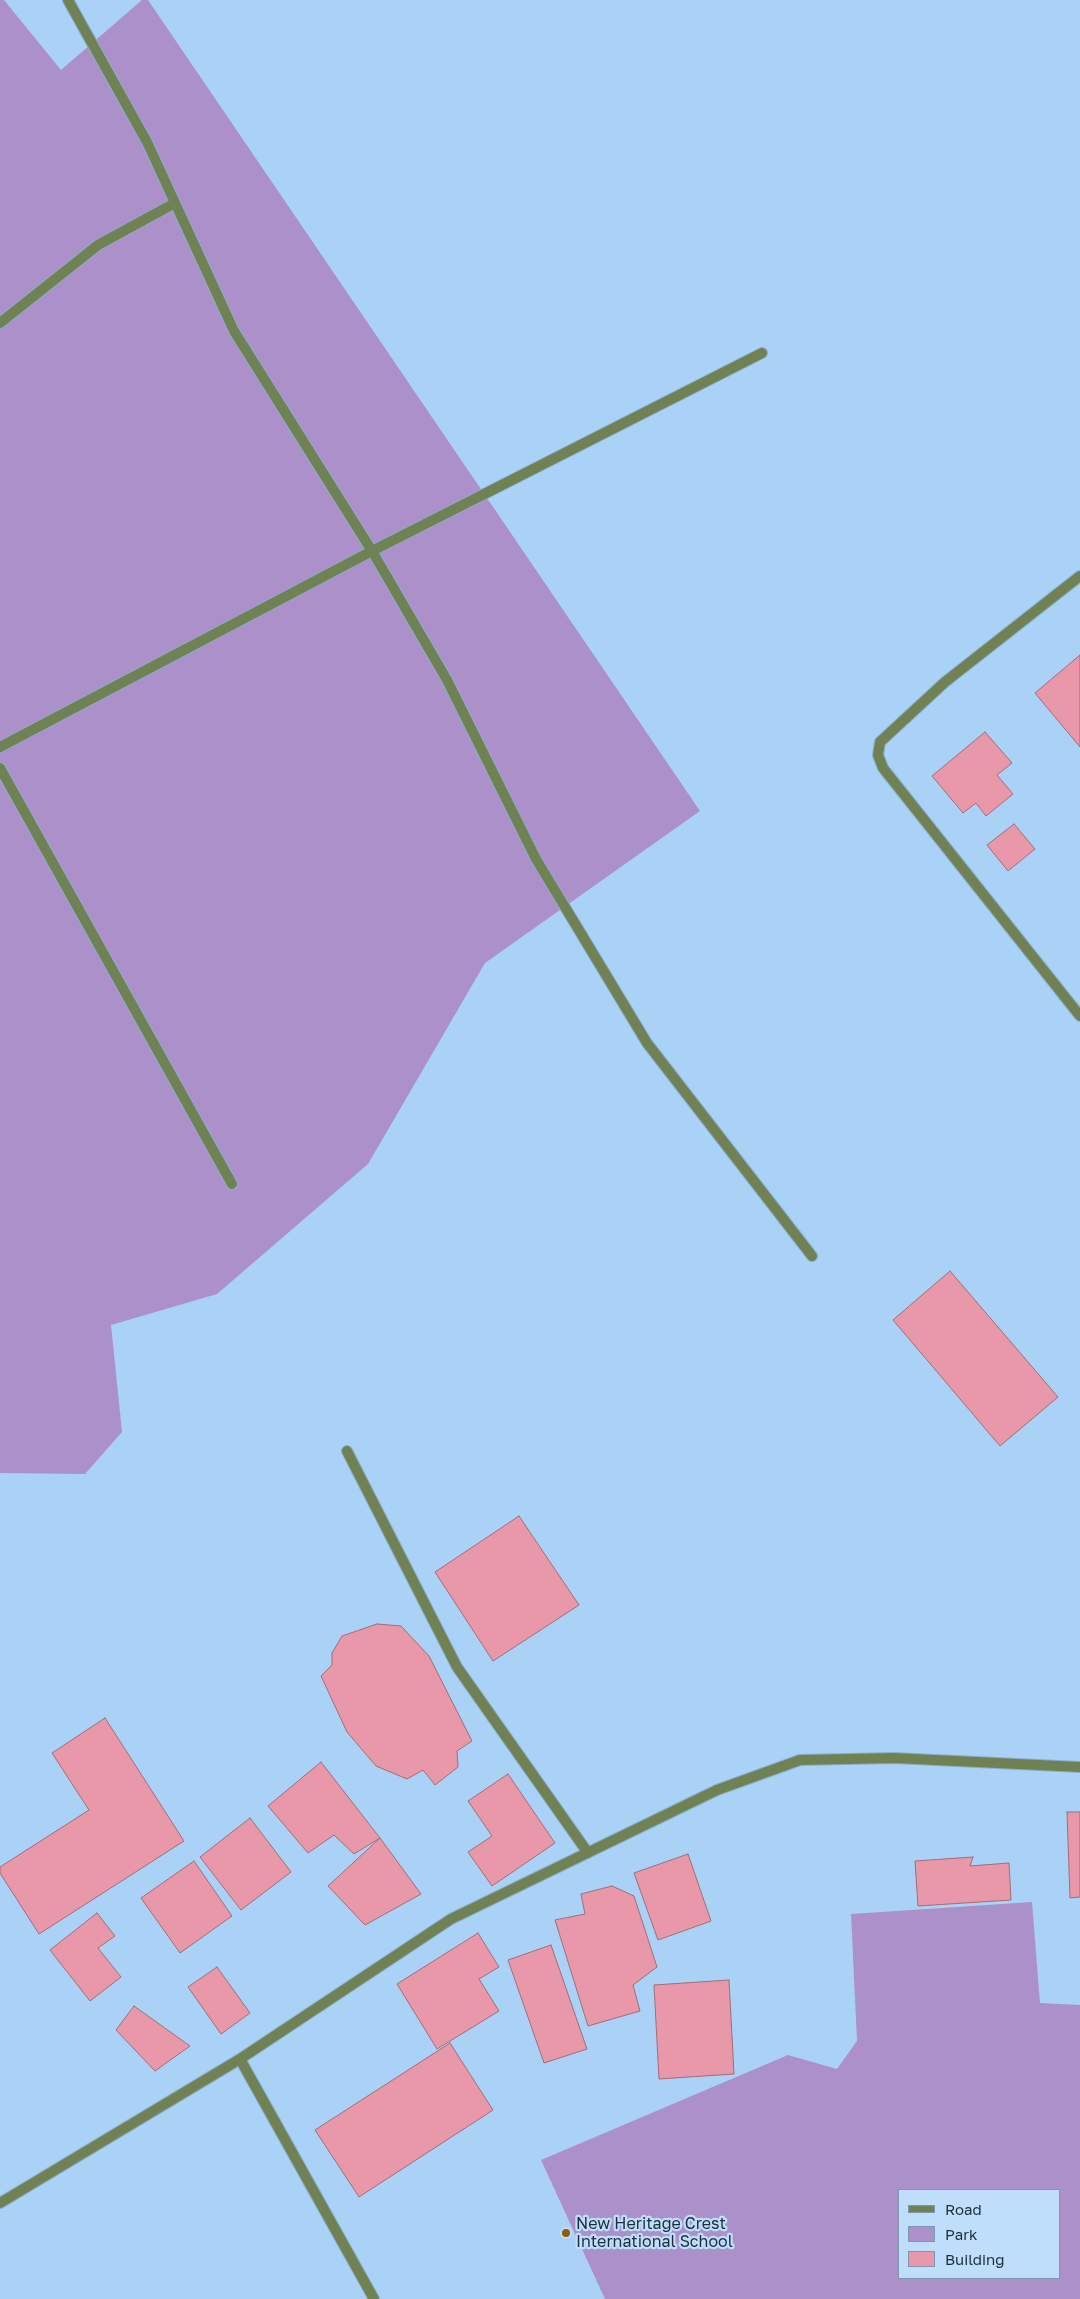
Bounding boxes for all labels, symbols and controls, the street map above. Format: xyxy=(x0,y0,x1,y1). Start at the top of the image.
legend xyxy=(898,2189,1060,2279)
text: Road xyxy=(945,2200,982,2218)
place label: New Heritage Crest International School xyxy=(576,2214,733,2252)
text: Park xyxy=(945,2225,977,2243)
marker: New Heritage Crest International School xyxy=(560,2227,572,2239)
text: Building xyxy=(945,2250,1005,2268)

